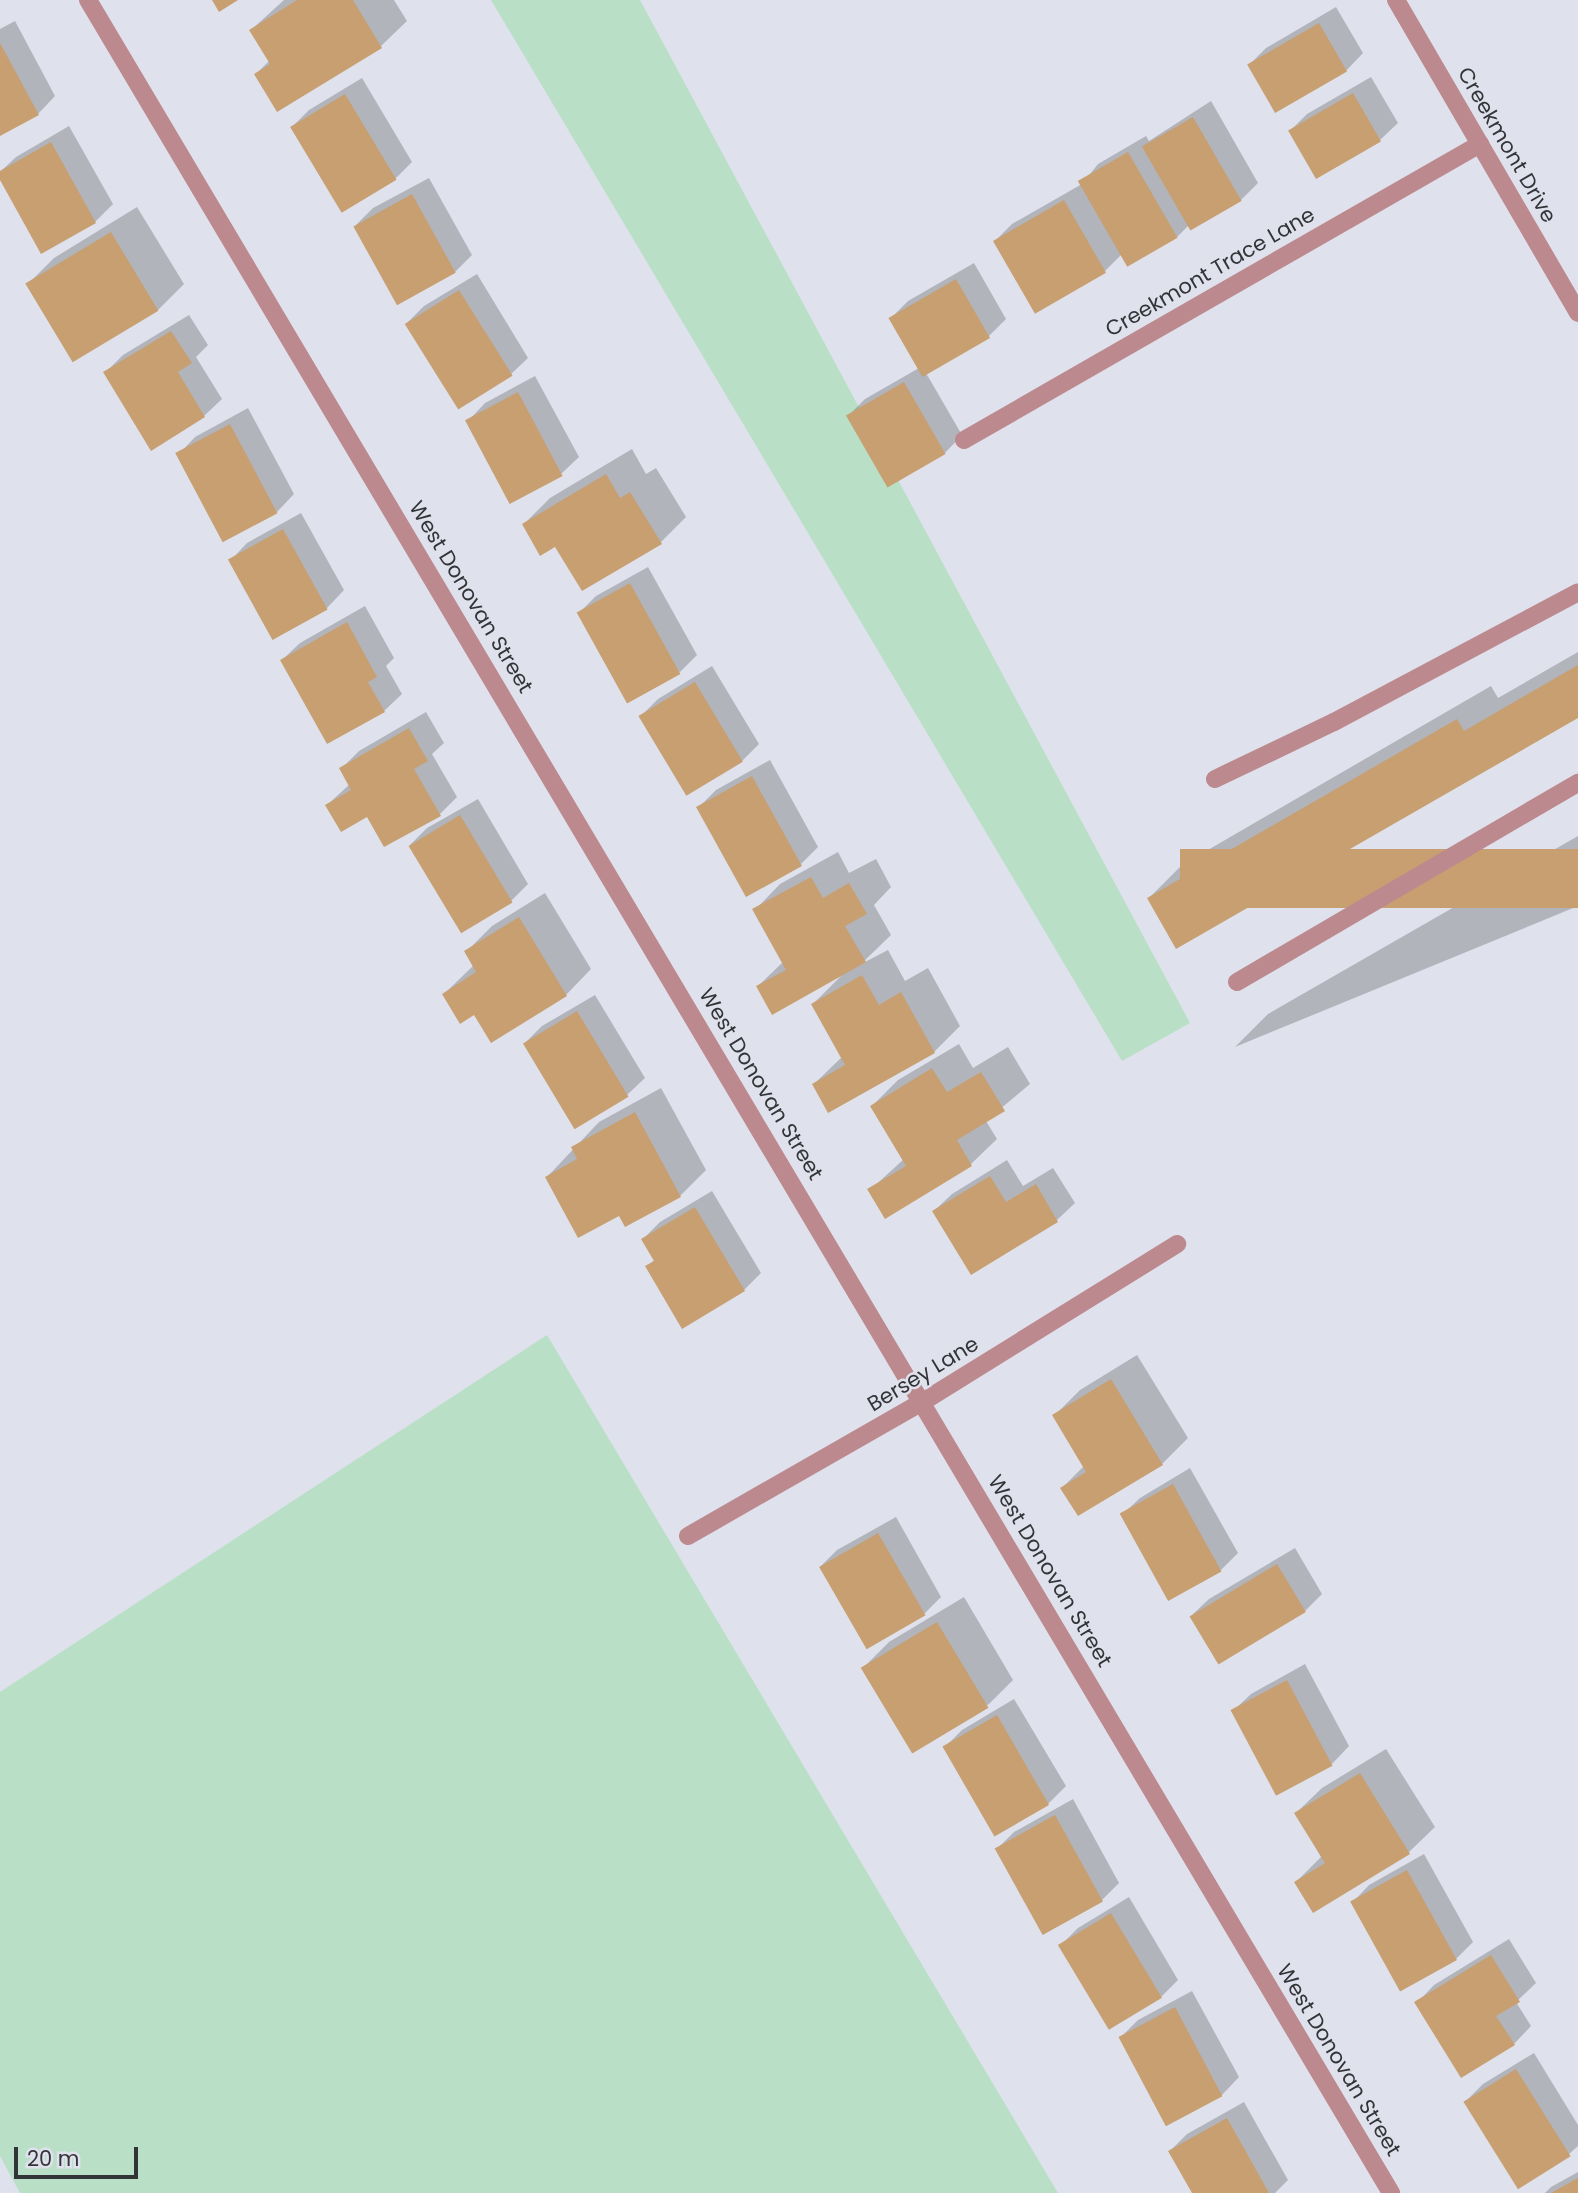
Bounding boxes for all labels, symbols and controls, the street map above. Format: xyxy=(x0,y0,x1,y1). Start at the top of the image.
street label: Creekmont Drive xyxy=(1452,63,1562,227)
street label: Creekmont Trace Lane xyxy=(1101,202,1319,342)
street label: West Donovan Street xyxy=(404,496,538,698)
street label: West Donovan Street xyxy=(694,983,828,1185)
street label: Bersey Lane xyxy=(863,1331,983,1417)
street label: West Donovan Street xyxy=(983,1470,1117,1672)
street label: West Donovan Street xyxy=(1272,1959,1406,2161)
scale bar xyxy=(18,2134,142,2178)
text: 20 m xyxy=(27,2144,80,2173)

